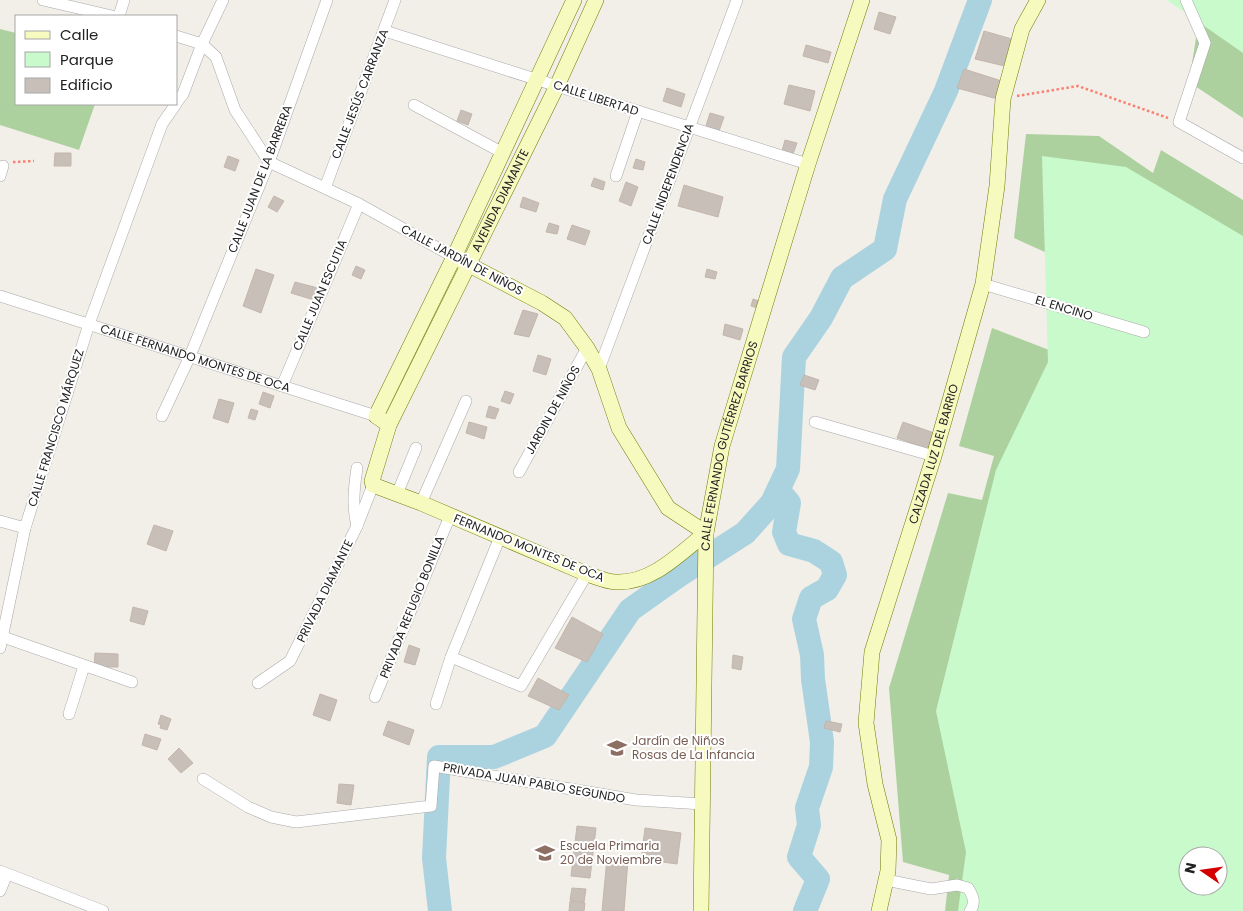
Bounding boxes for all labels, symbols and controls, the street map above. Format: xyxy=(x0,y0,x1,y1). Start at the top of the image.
legend xyxy=(15,15,178,105)
text: Calle xyxy=(60,24,98,45)
street label: CALLE JESÚS CARRANZA xyxy=(327,26,392,161)
text: Parque xyxy=(60,49,113,70)
text: Edificio xyxy=(60,74,113,95)
street label: CALLE LIBERTAD xyxy=(551,76,641,119)
street label: CALLE JUAN DE LA BARRERA xyxy=(223,102,296,255)
street label: CALLE INDEPENDENCIA xyxy=(638,121,697,247)
street label: AVENIDA DIAMANTE xyxy=(467,146,532,254)
street label: CALLE JARDÍN DE NIÑOS xyxy=(398,220,526,299)
street label: CALLE JUAN ESCUTIA xyxy=(288,237,351,353)
street label: EL ENCINO xyxy=(1033,291,1095,324)
street label: CALLE FERNANDO MONTES DE OCA xyxy=(98,320,293,396)
street label: CALLE FERNANDO GUTIÉRREZ BARRIOS xyxy=(697,339,762,551)
street label: CALLE FRANCISCO MÁRQUEZ xyxy=(23,347,88,509)
street label: JARDIN DE NIÑOS xyxy=(521,362,584,457)
street label: CALZADA LUZ DEL BARRIO xyxy=(904,382,962,526)
street label: FERNANDO MONTES DE OCA xyxy=(451,509,607,586)
street label: PRIVADA REFUGIO BONILLA xyxy=(375,533,448,681)
street label: PRIVADA DIAMANTE xyxy=(292,537,357,645)
place label: Jardín de Niños Rosas de La Infancia xyxy=(632,732,755,763)
school or university icon: Jardín de Niños Rosas de La Infancia xyxy=(606,737,628,759)
street label: PRIVADA JUAN PABLO SEGUNDO xyxy=(442,758,626,807)
place label: Escuela Primaria 20 de Noviembre xyxy=(560,837,662,868)
school or university icon: Escuela Primaria 20 de Noviembre xyxy=(534,842,556,864)
north arrow xyxy=(1178,846,1228,896)
text: N xyxy=(1179,861,1201,875)

